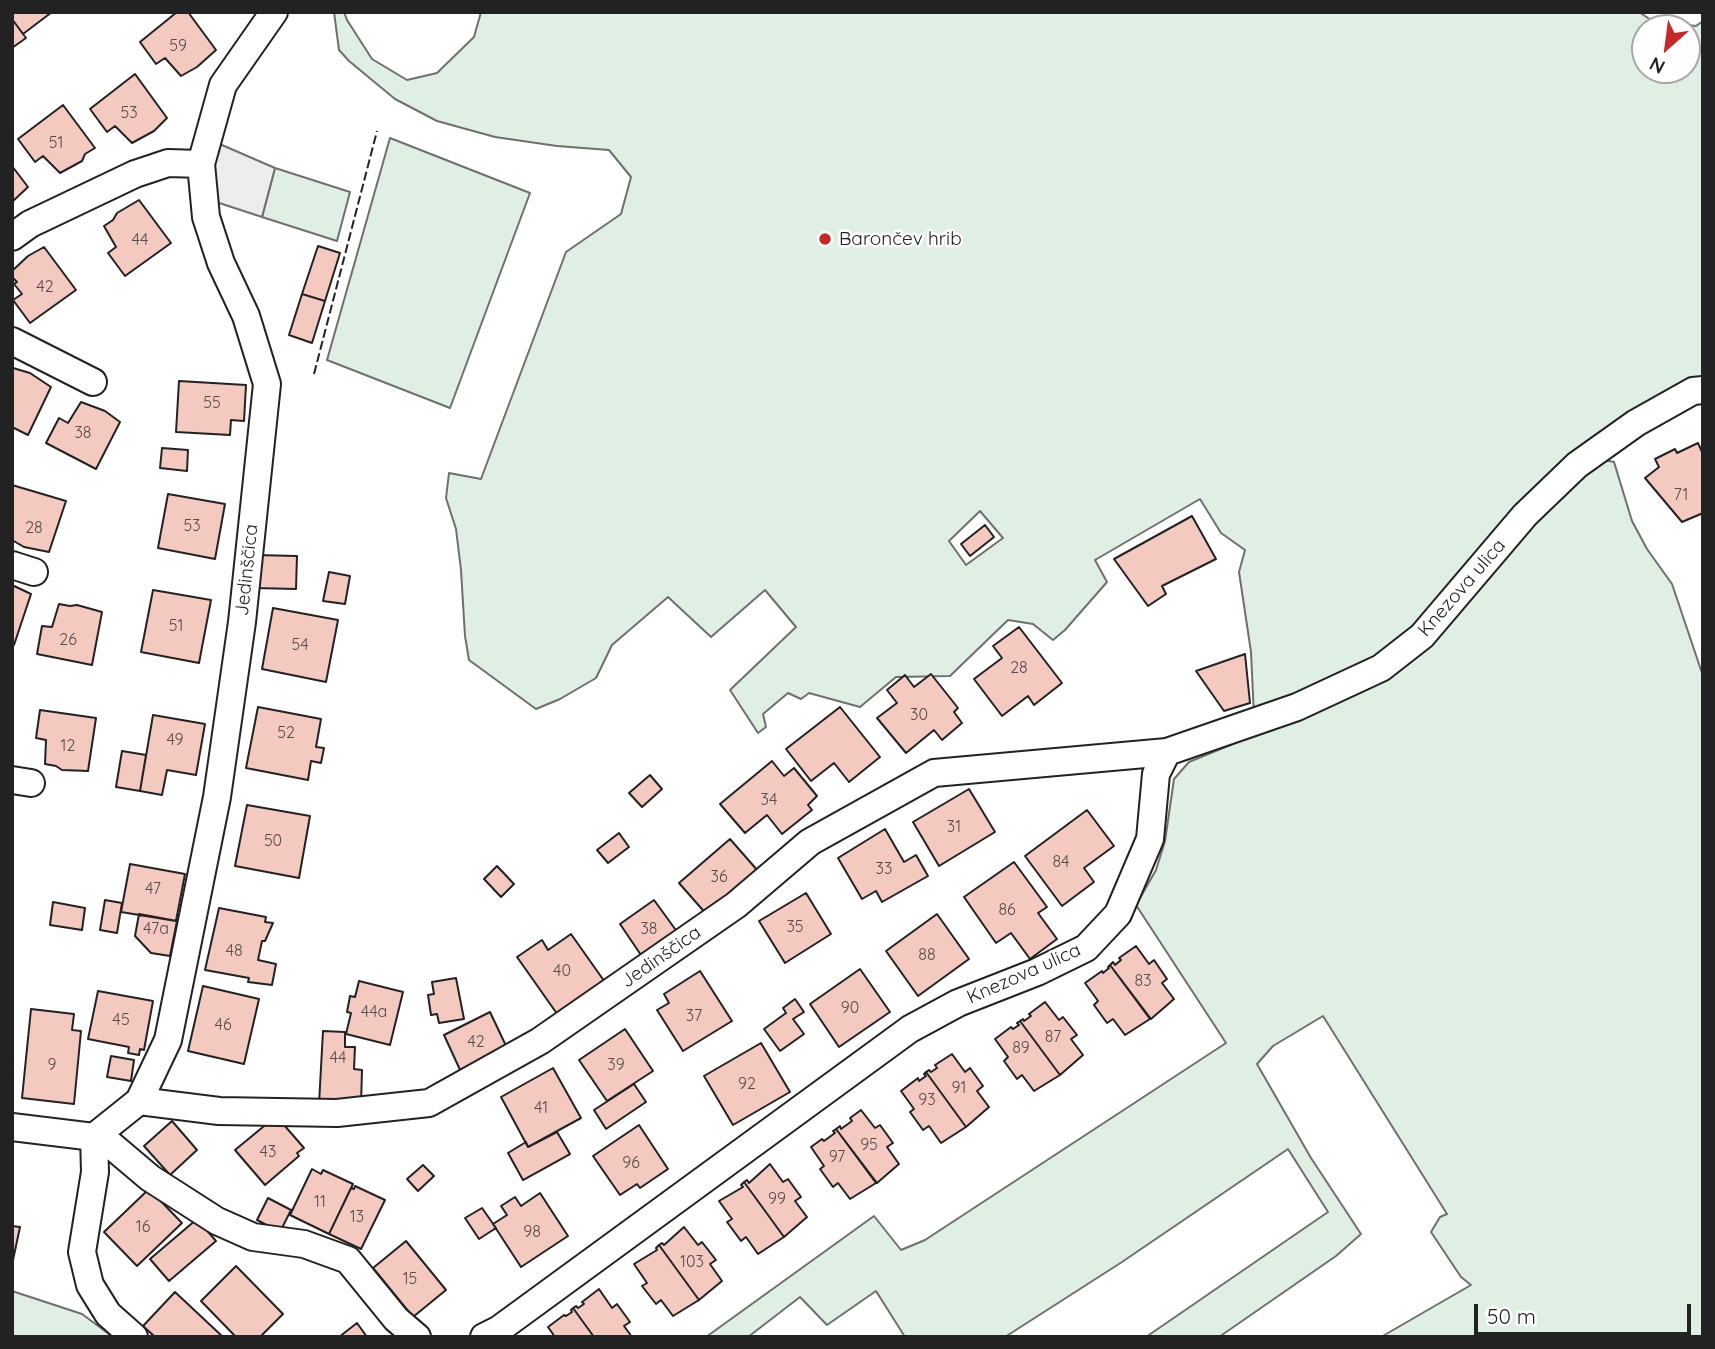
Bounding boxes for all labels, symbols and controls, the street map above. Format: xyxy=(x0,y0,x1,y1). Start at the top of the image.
north arrow xyxy=(1631,14,1701,84)
house number: 59 xyxy=(169,36,187,56)
text: N xyxy=(1645,52,1669,80)
house number: 53 xyxy=(120,103,138,123)
house number: 51 xyxy=(49,133,63,153)
place label: Barončev hrib xyxy=(839,228,962,250)
house number: 44 xyxy=(132,230,148,250)
marker: Barončev hrib xyxy=(817,231,833,247)
house number: 42 xyxy=(36,277,54,297)
house number: 55 xyxy=(203,393,221,413)
house number: 38 xyxy=(74,423,92,443)
house number: 71 xyxy=(1674,485,1688,505)
house number: 53 xyxy=(183,516,201,536)
house number: 28 xyxy=(25,518,43,538)
street label: Jedinščica xyxy=(231,523,263,617)
street label: Knezova ulica xyxy=(1413,534,1511,642)
house number: 51 xyxy=(169,616,183,636)
house number: 26 xyxy=(59,630,77,650)
house number: 54 xyxy=(291,635,309,655)
house number: 28 xyxy=(1010,658,1028,678)
house number: 30 xyxy=(910,705,928,725)
house number: 52 xyxy=(277,723,295,743)
house number: 49 xyxy=(166,730,184,750)
house number: 12 xyxy=(61,736,75,756)
house number: 34 xyxy=(761,790,777,810)
house number: 31 xyxy=(947,817,961,837)
house number: 50 xyxy=(264,831,282,851)
house number: 84 xyxy=(1052,852,1070,872)
house number: 33 xyxy=(876,859,892,879)
house number: 36 xyxy=(711,867,727,887)
house number: 47 xyxy=(145,879,161,899)
house number: 86 xyxy=(998,900,1016,920)
house number: 35 xyxy=(786,917,804,937)
house number: 47a xyxy=(143,919,169,939)
house number: 38 xyxy=(640,919,658,939)
street label: Jedinščica xyxy=(617,921,705,993)
street label: Knezova ulica xyxy=(964,939,1084,1009)
house number: 48 xyxy=(225,941,243,961)
house number: 88 xyxy=(918,945,936,965)
house number: 40 xyxy=(553,961,571,981)
house number: 83 xyxy=(1134,971,1152,991)
house number: 90 xyxy=(841,998,859,1018)
house number: 44a xyxy=(361,1002,387,1022)
house number: 37 xyxy=(686,1006,702,1026)
house number: 45 xyxy=(112,1010,130,1030)
house number: 46 xyxy=(214,1015,232,1035)
house number: 87 xyxy=(1045,1027,1061,1047)
house number: 42 xyxy=(467,1032,485,1052)
house number: 89 xyxy=(1012,1038,1030,1058)
house number: 44 xyxy=(330,1048,346,1068)
house number: 9 xyxy=(48,1055,56,1075)
house number: 39 xyxy=(607,1055,625,1075)
house number: 92 xyxy=(738,1074,756,1094)
house number: 91 xyxy=(952,1078,966,1098)
house number: 93 xyxy=(918,1090,936,1110)
house number: 41 xyxy=(534,1098,548,1118)
house number: 95 xyxy=(860,1135,878,1155)
house number: 43 xyxy=(260,1142,276,1162)
house number: 97 xyxy=(829,1147,845,1167)
house number: 96 xyxy=(622,1153,640,1173)
house number: 99 xyxy=(768,1189,786,1209)
house number: 11 xyxy=(314,1192,326,1212)
house number: 13 xyxy=(350,1207,364,1227)
house number: 16 xyxy=(136,1217,150,1237)
house number: 98 xyxy=(523,1222,541,1242)
house number: 103 xyxy=(680,1252,704,1272)
house number: 15 xyxy=(403,1269,417,1289)
scale bar xyxy=(1477,1290,1694,1334)
text: 50 m xyxy=(1487,1303,1536,1329)

